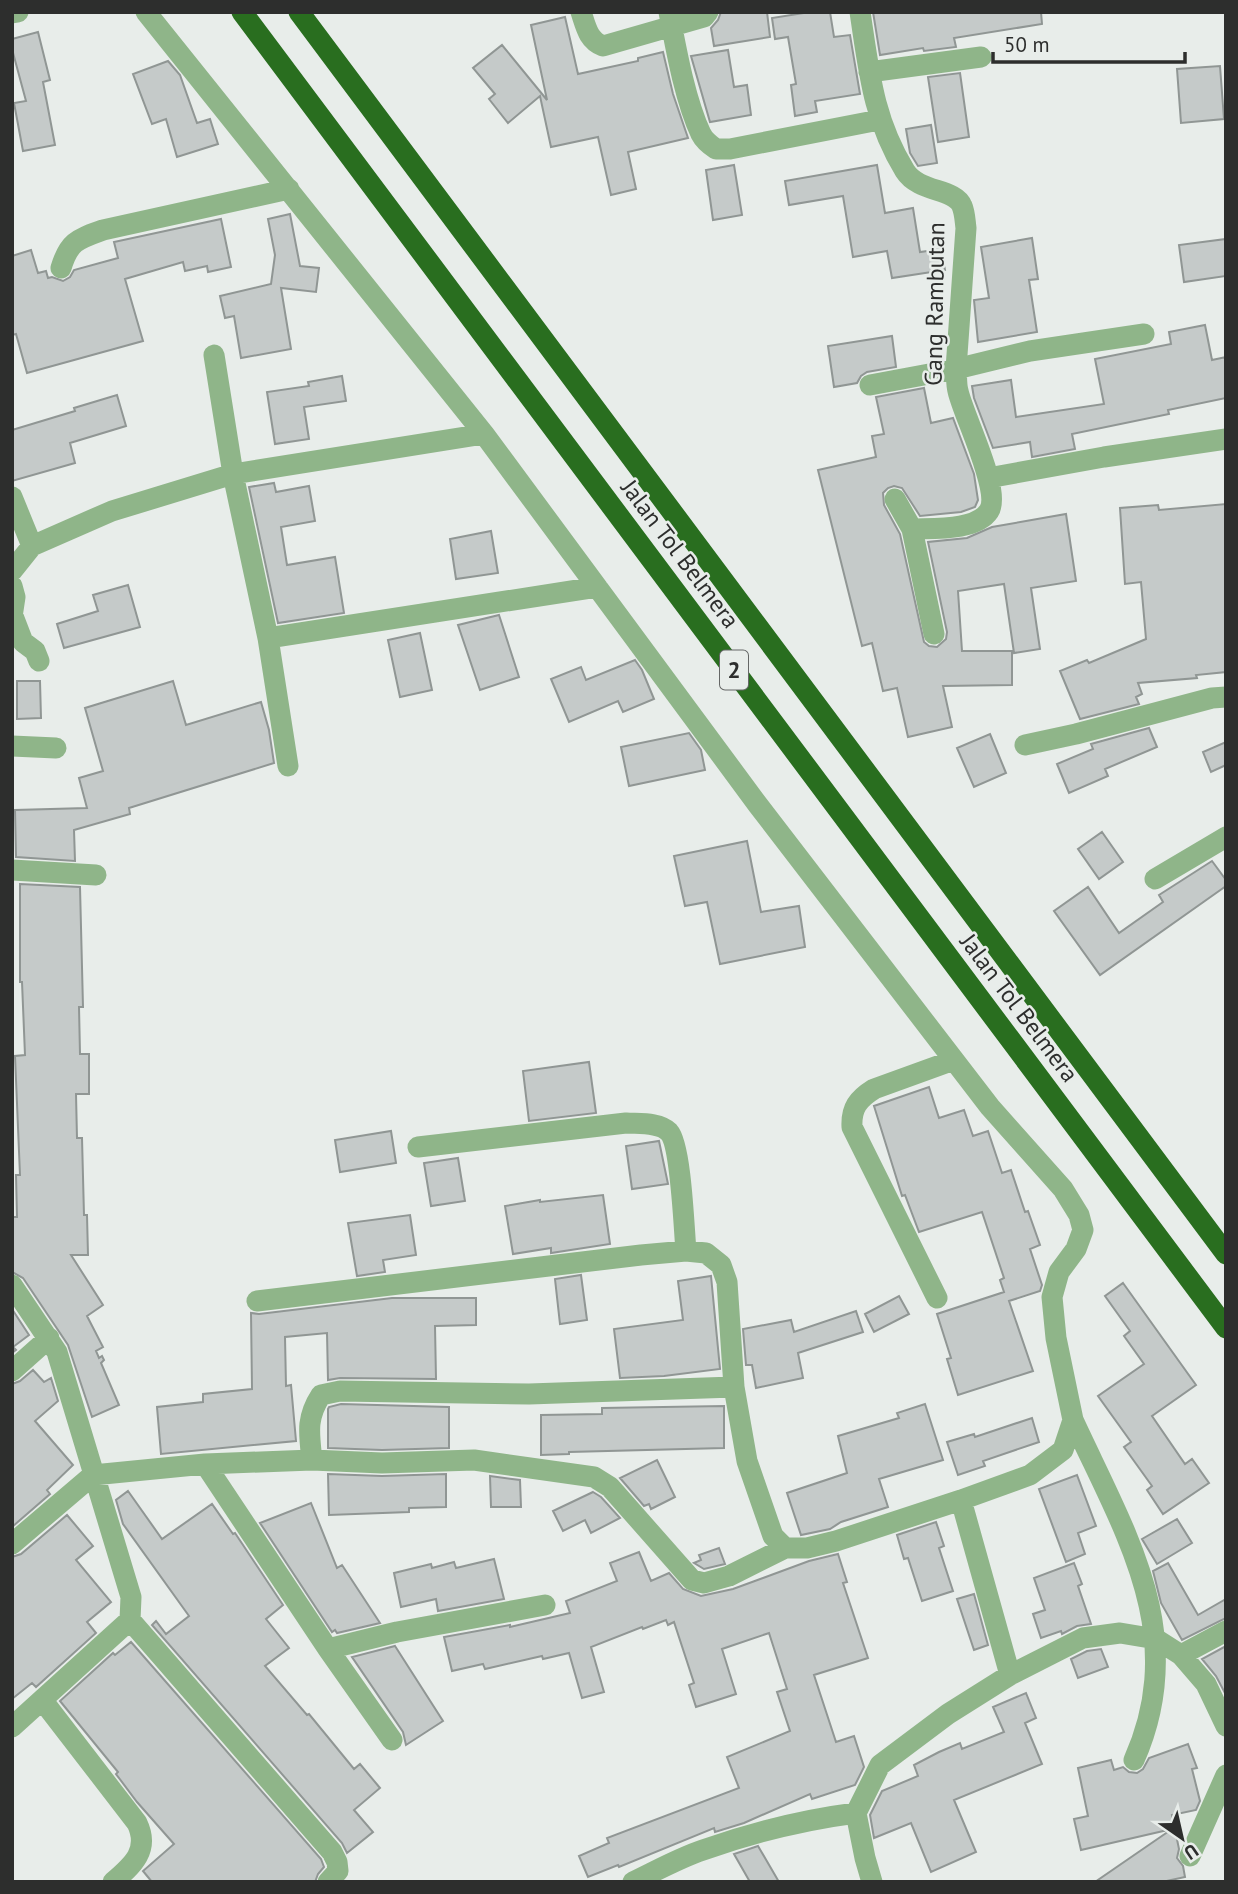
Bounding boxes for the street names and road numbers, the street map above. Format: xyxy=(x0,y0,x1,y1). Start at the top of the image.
street label: Gang Rambutan xyxy=(918,222,951,386)
street label: Jalan Tol Belmera xyxy=(614,472,746,634)
road number: 2 xyxy=(720,650,748,690)
street label: Jalan Tol Belmera xyxy=(953,926,1085,1088)

